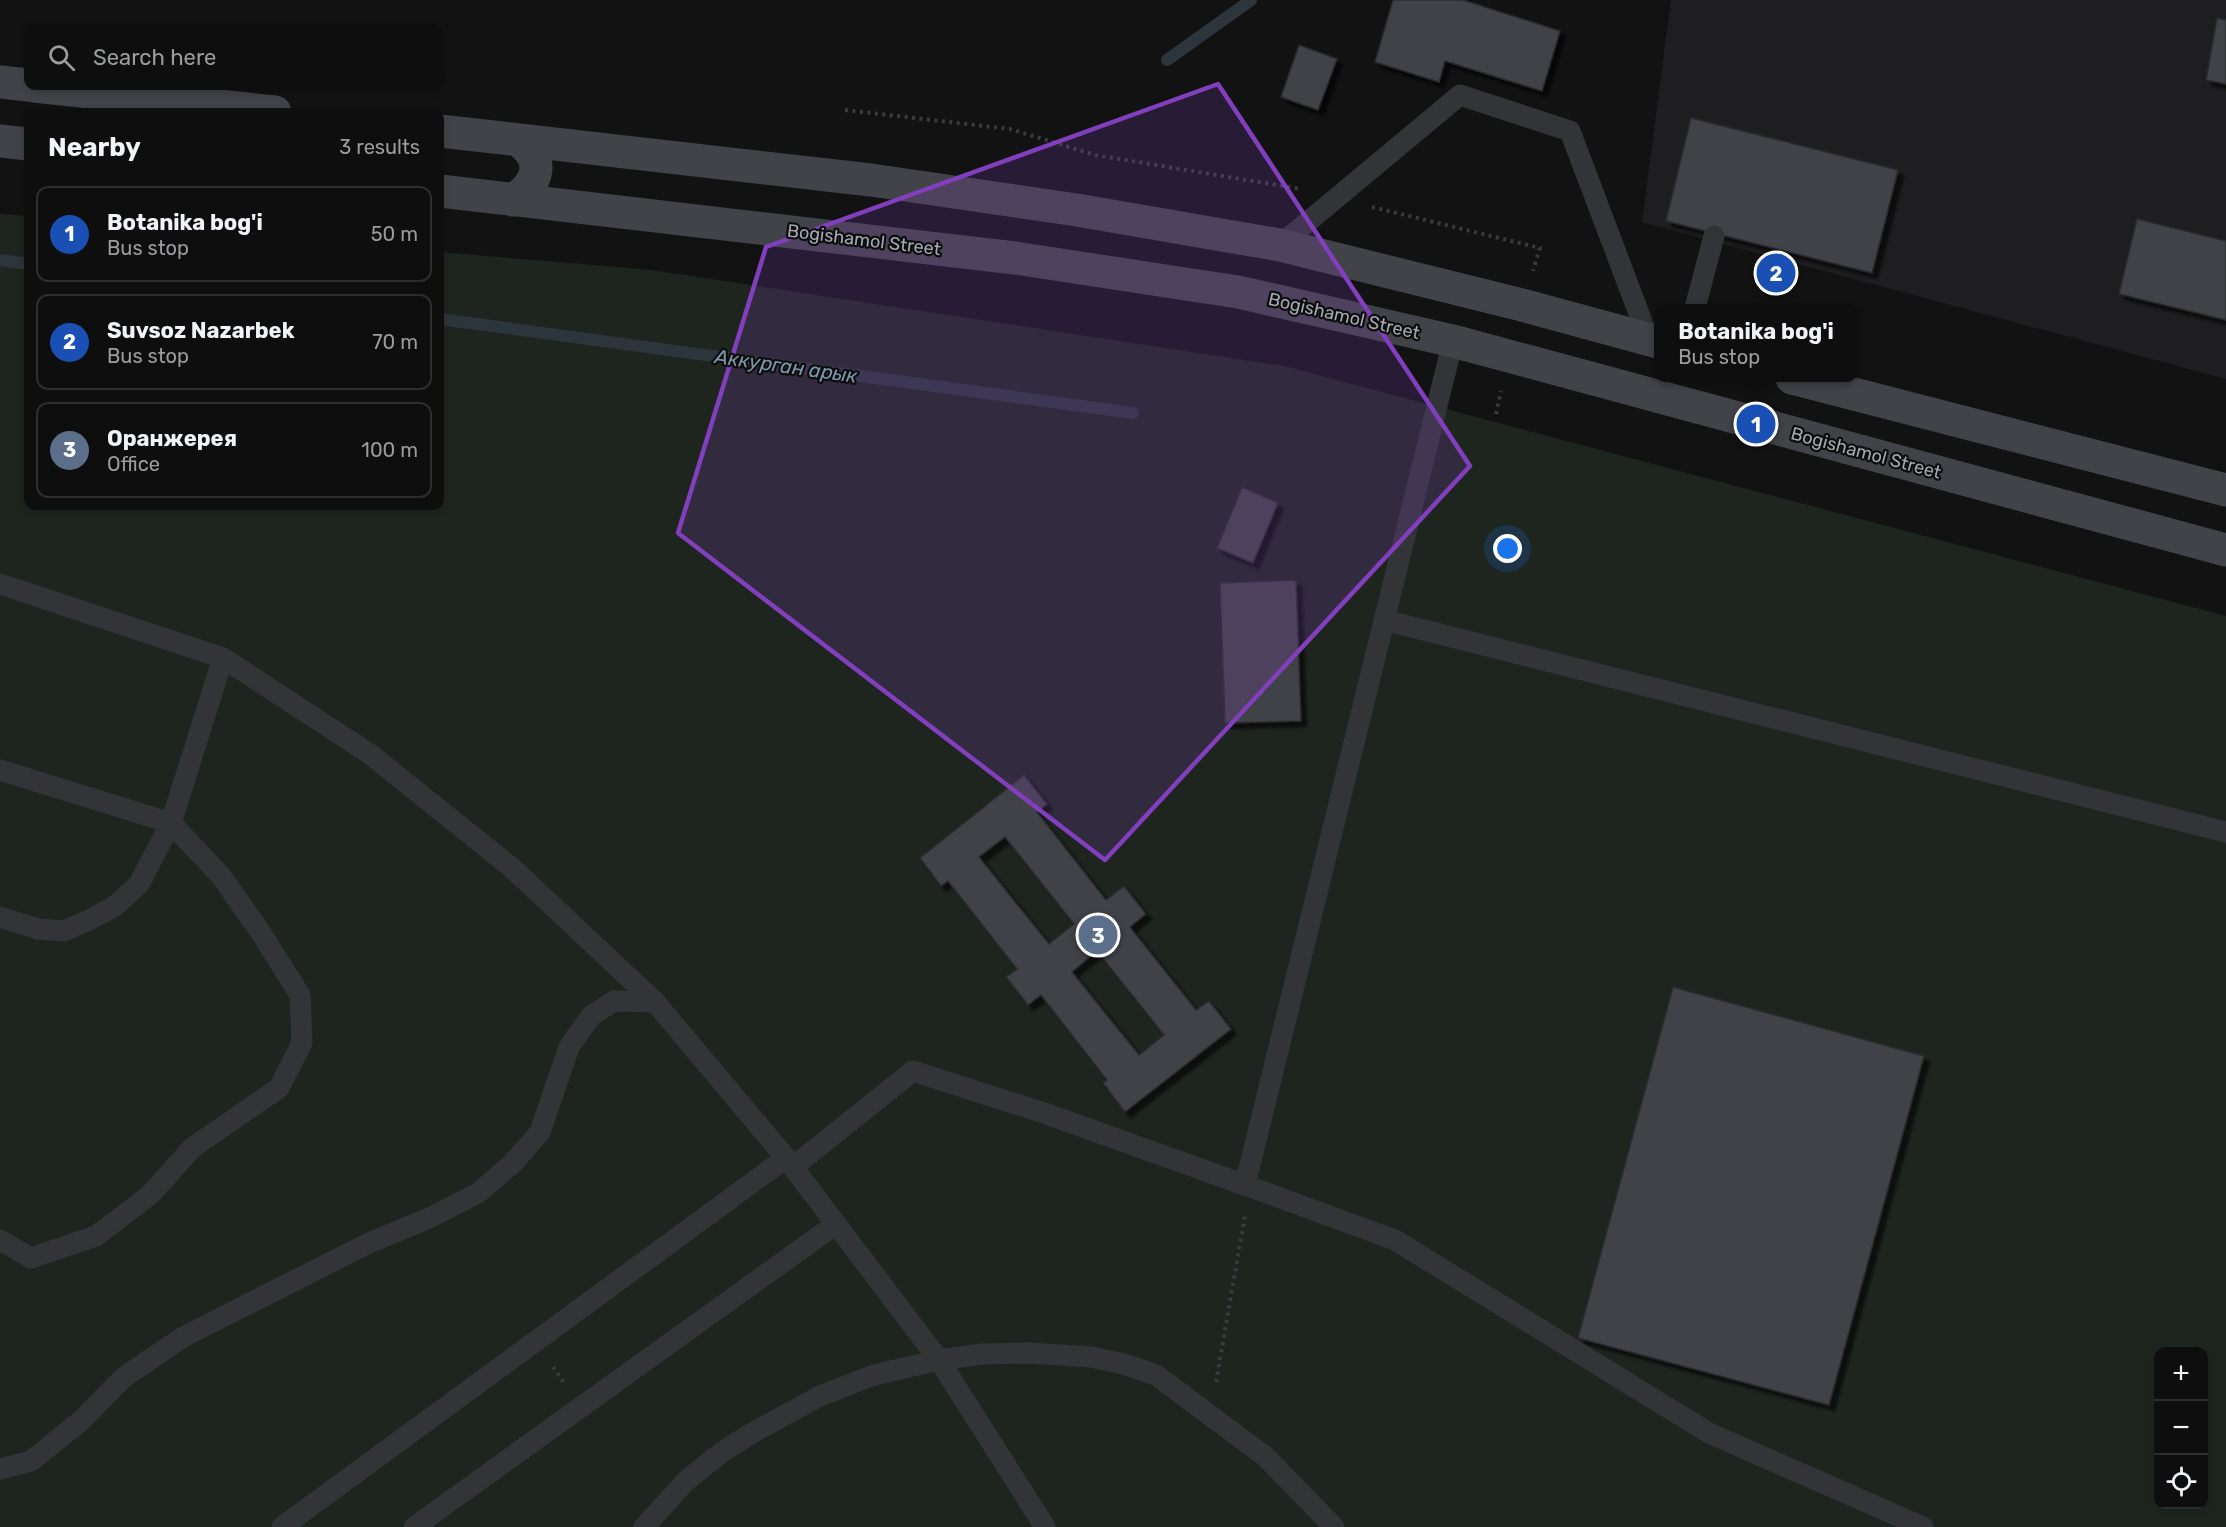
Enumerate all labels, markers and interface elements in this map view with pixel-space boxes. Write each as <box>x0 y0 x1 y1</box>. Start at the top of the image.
search box <box>24 24 444 90</box>
icon: search <box>45 41 78 74</box>
text: Search here <box>93 44 216 71</box>
text: Nearby <box>48 132 141 163</box>
text: 3 results <box>339 135 420 159</box>
text: Botanika bog'i <box>107 209 263 236</box>
street label: Bogishamol Street <box>786 220 942 260</box>
text: 1 <box>65 222 74 246</box>
text: 50 m <box>371 222 418 246</box>
text: Bus stop <box>107 236 189 260</box>
pin: 2 <box>1756 250 1796 296</box>
street label: Bogishamol Street <box>1266 288 1422 344</box>
popup <box>1654 304 1858 382</box>
text: Suvsoz Nazarbek <box>107 317 295 344</box>
text: Botanika bog'i <box>1678 318 1834 345</box>
text: 2 <box>63 330 76 354</box>
text: 70 m <box>372 330 418 354</box>
text: Bus stop <box>107 344 189 368</box>
water label: Аккурган арык <box>712 344 859 388</box>
text: Bus stop <box>1678 345 1760 369</box>
pin: 1 <box>1736 402 1776 446</box>
street label: Bogishamol Street <box>1788 422 1944 484</box>
text: Оранжерея <box>107 425 237 452</box>
text: 3 <box>63 438 76 462</box>
text: 100 m <box>361 438 418 462</box>
text: Office <box>107 452 160 476</box>
your location <box>1493 534 1522 563</box>
pin: 3 <box>1078 912 1118 958</box>
map controls <box>2154 1347 2208 1509</box>
button: + <box>2154 1347 2208 1401</box>
button: − <box>2154 1401 2208 1455</box>
button: locate <box>2154 1455 2208 1509</box>

